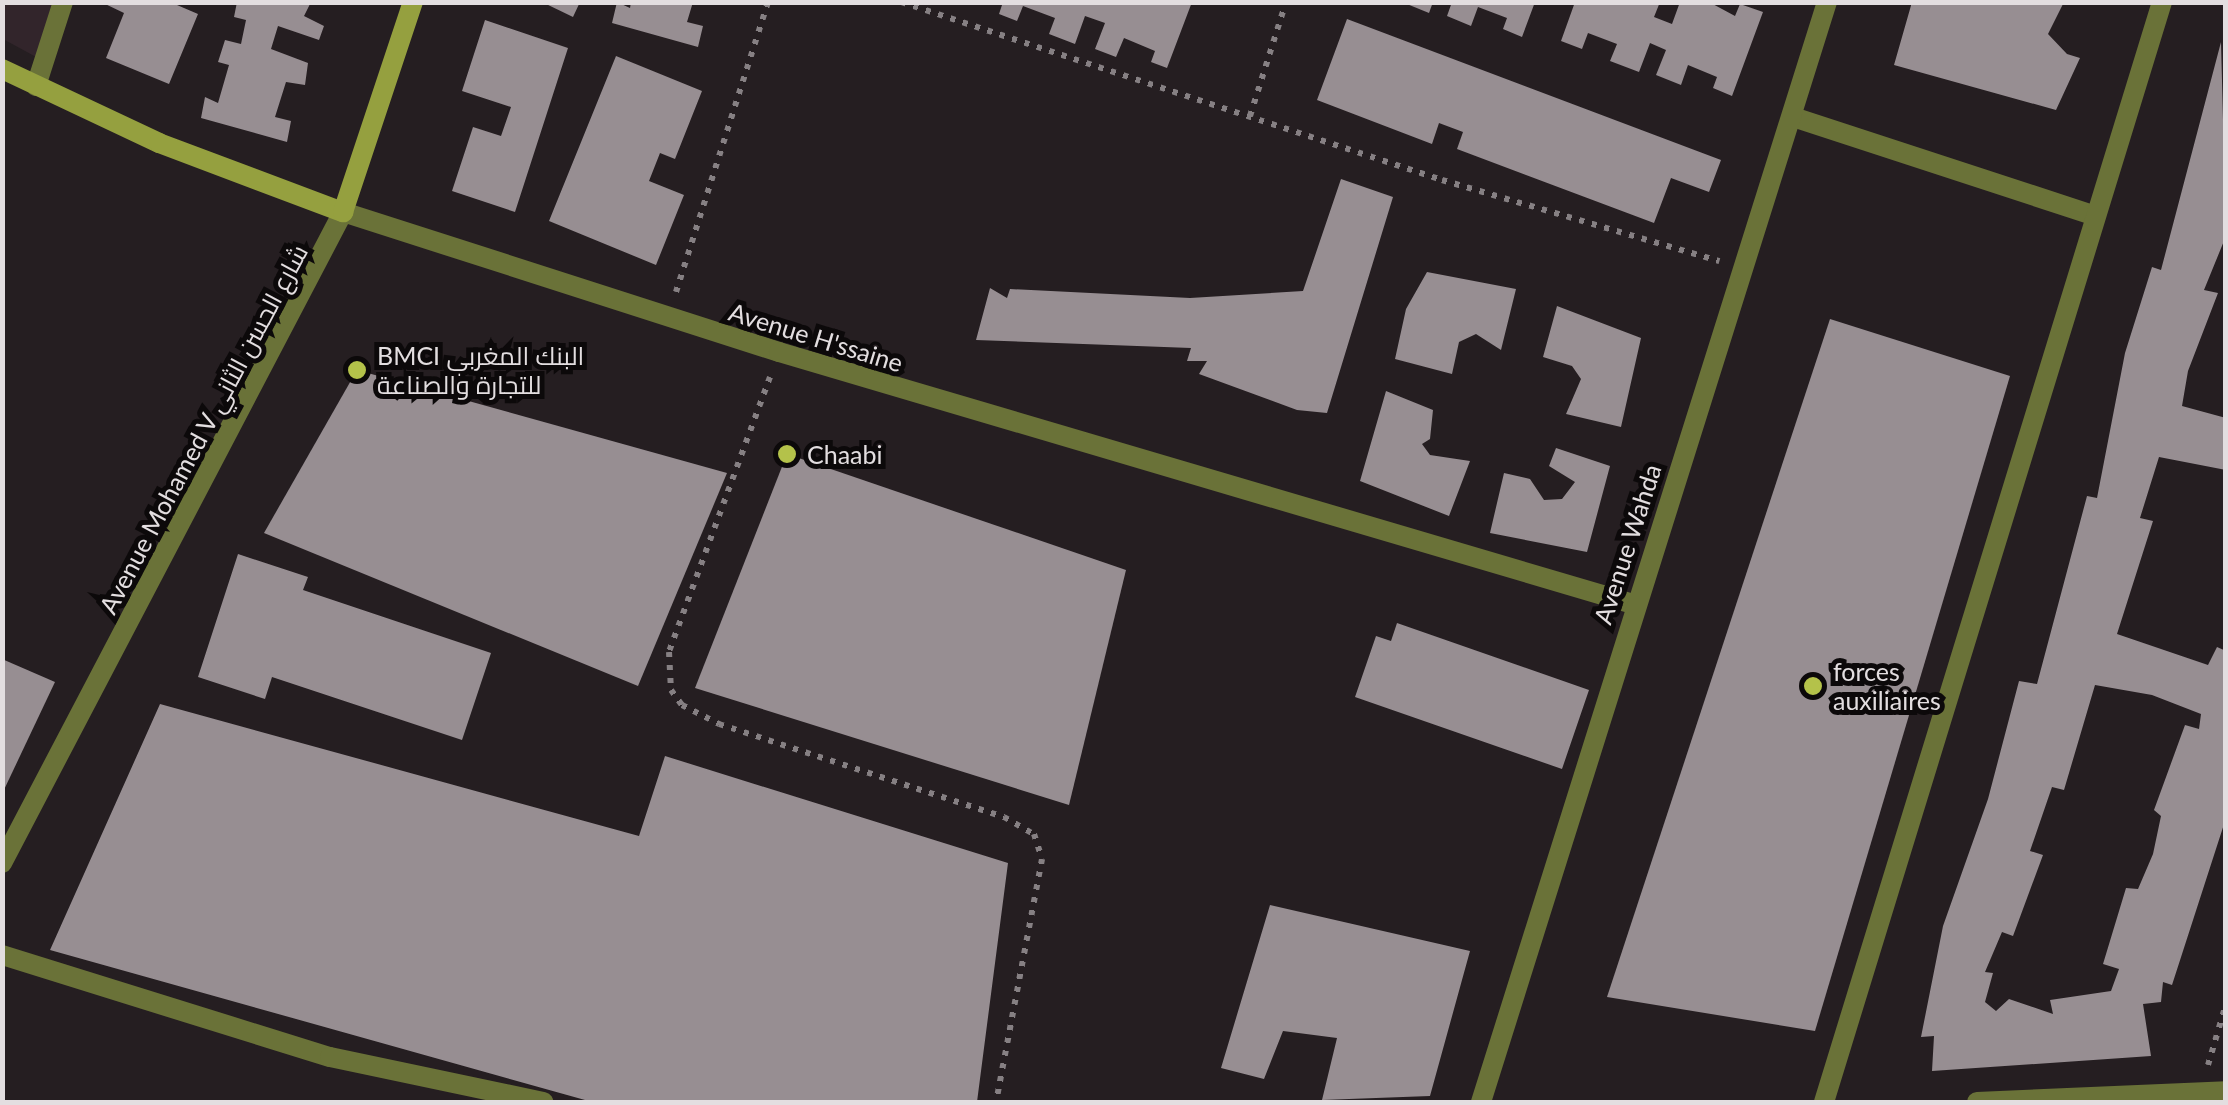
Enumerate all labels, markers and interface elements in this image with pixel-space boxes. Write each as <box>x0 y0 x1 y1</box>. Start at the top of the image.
street label: Avenue Mohamed V شارع الحسن الثاني <box>92 239 314 619</box>
street label: Avenue H'ssaine <box>725 296 907 378</box>
place label: BMCI البنك المغربي للتجارة والصناعة <box>377 341 584 400</box>
marker: BMCI البنك المغربي للتجارة والصناعة <box>346 359 368 381</box>
place label: Chaabi <box>807 439 882 469</box>
marker: Chaabi <box>776 443 798 465</box>
street label: Avenue Wahda <box>1587 460 1667 628</box>
place label: forces auxiliaires <box>1833 657 1941 716</box>
marker: forces auxiliaires <box>1802 675 1824 697</box>

